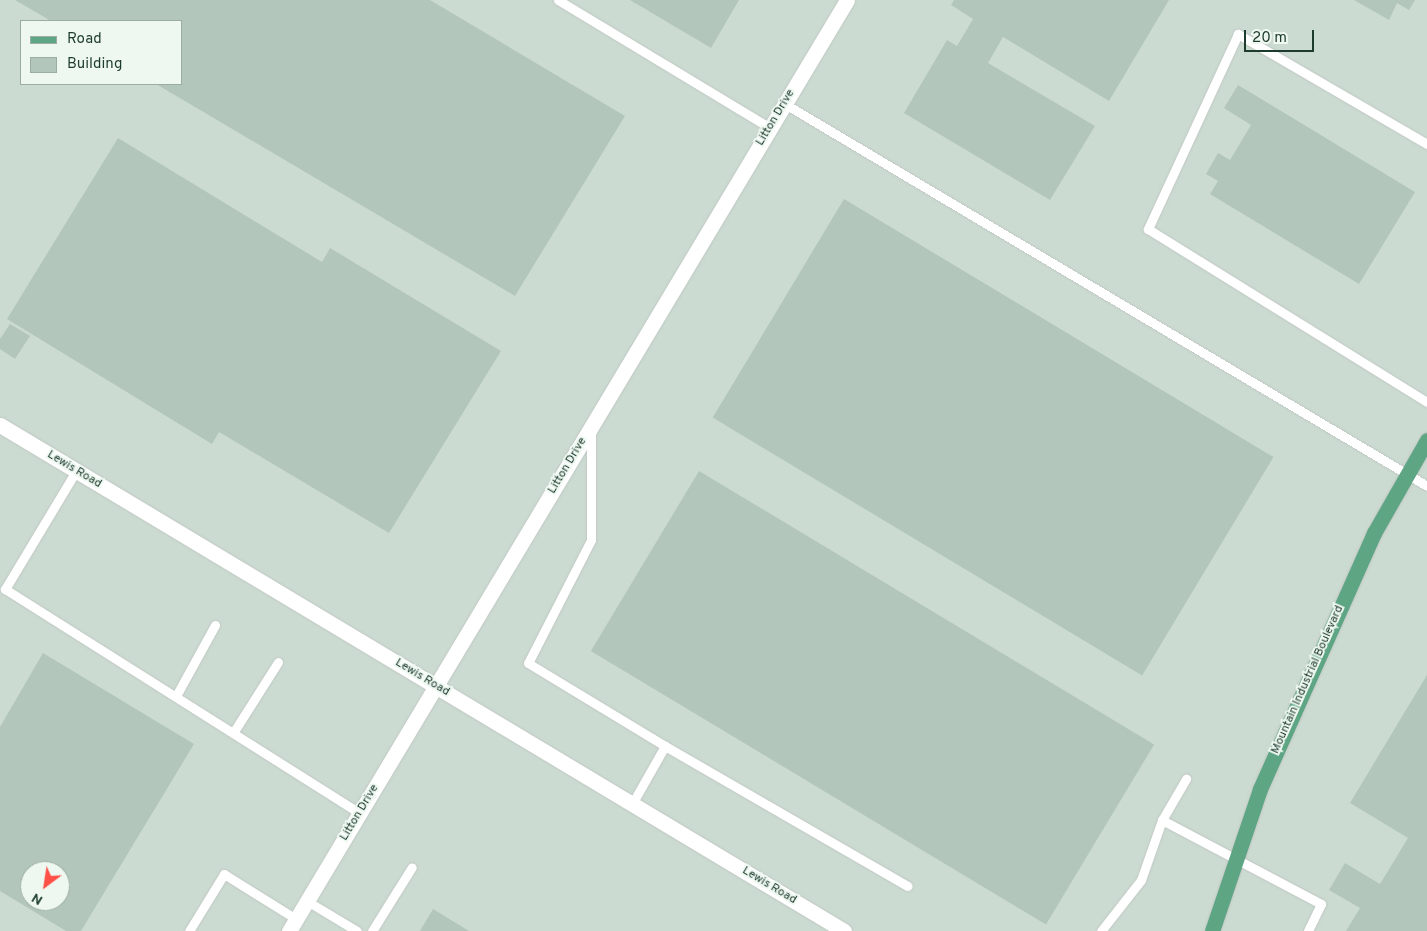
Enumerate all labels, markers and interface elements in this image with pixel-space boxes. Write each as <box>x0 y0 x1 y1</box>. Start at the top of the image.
legend <box>20 20 182 85</box>
scale bar <box>1247 20 1317 52</box>
text: 20 m <box>1252 29 1287 48</box>
text: Road <box>67 30 102 49</box>
text: Building <box>67 55 122 74</box>
street label: Litton Drive <box>754 87 798 149</box>
street label: Litton Drive <box>546 435 590 497</box>
street label: Lewis Road <box>44 448 104 492</box>
street label: Mountain Industrial Boulevard <box>1269 604 1347 756</box>
street label: Lewis Road <box>392 656 452 700</box>
street label: Litton Drive <box>338 782 382 844</box>
north arrow <box>20 861 70 911</box>
street label: Lewis Road <box>739 864 799 908</box>
text: N <box>29 889 46 908</box>

